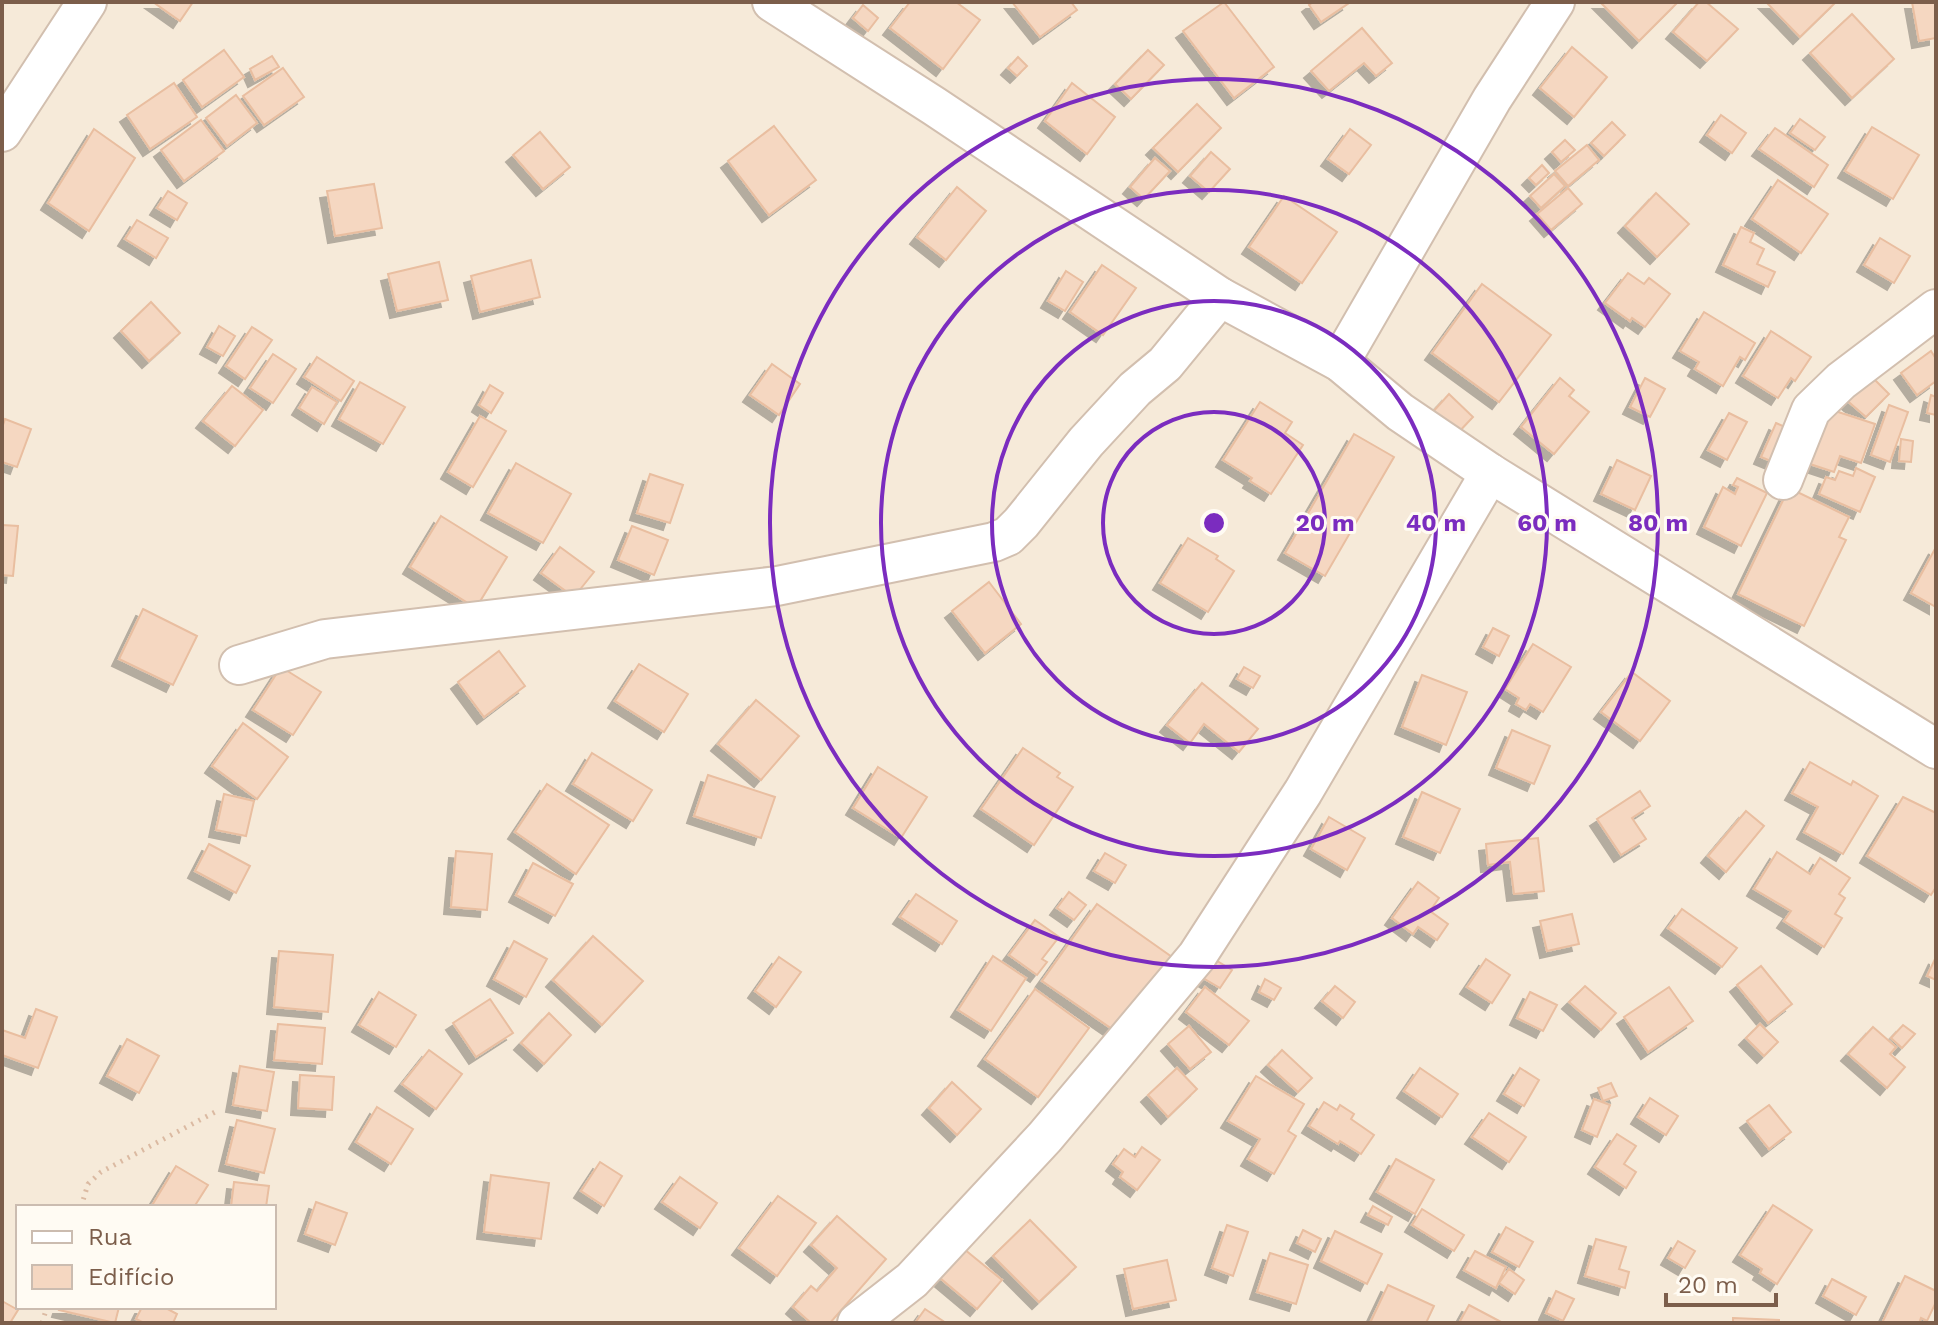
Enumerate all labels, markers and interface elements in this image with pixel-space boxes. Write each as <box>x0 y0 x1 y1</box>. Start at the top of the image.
centre of rings <box>1200 509 1228 537</box>
text: 20 m <box>1295 509 1355 537</box>
text: 40 m <box>1406 509 1466 537</box>
text: 60 m <box>1517 509 1577 537</box>
text: 80 m <box>1628 509 1688 537</box>
legend <box>16 1205 276 1309</box>
text: Rua <box>88 1223 132 1251</box>
scale bar <box>1666 1257 1776 1307</box>
text: Edifício <box>88 1263 174 1291</box>
text: 20 m <box>1678 1271 1738 1299</box>

